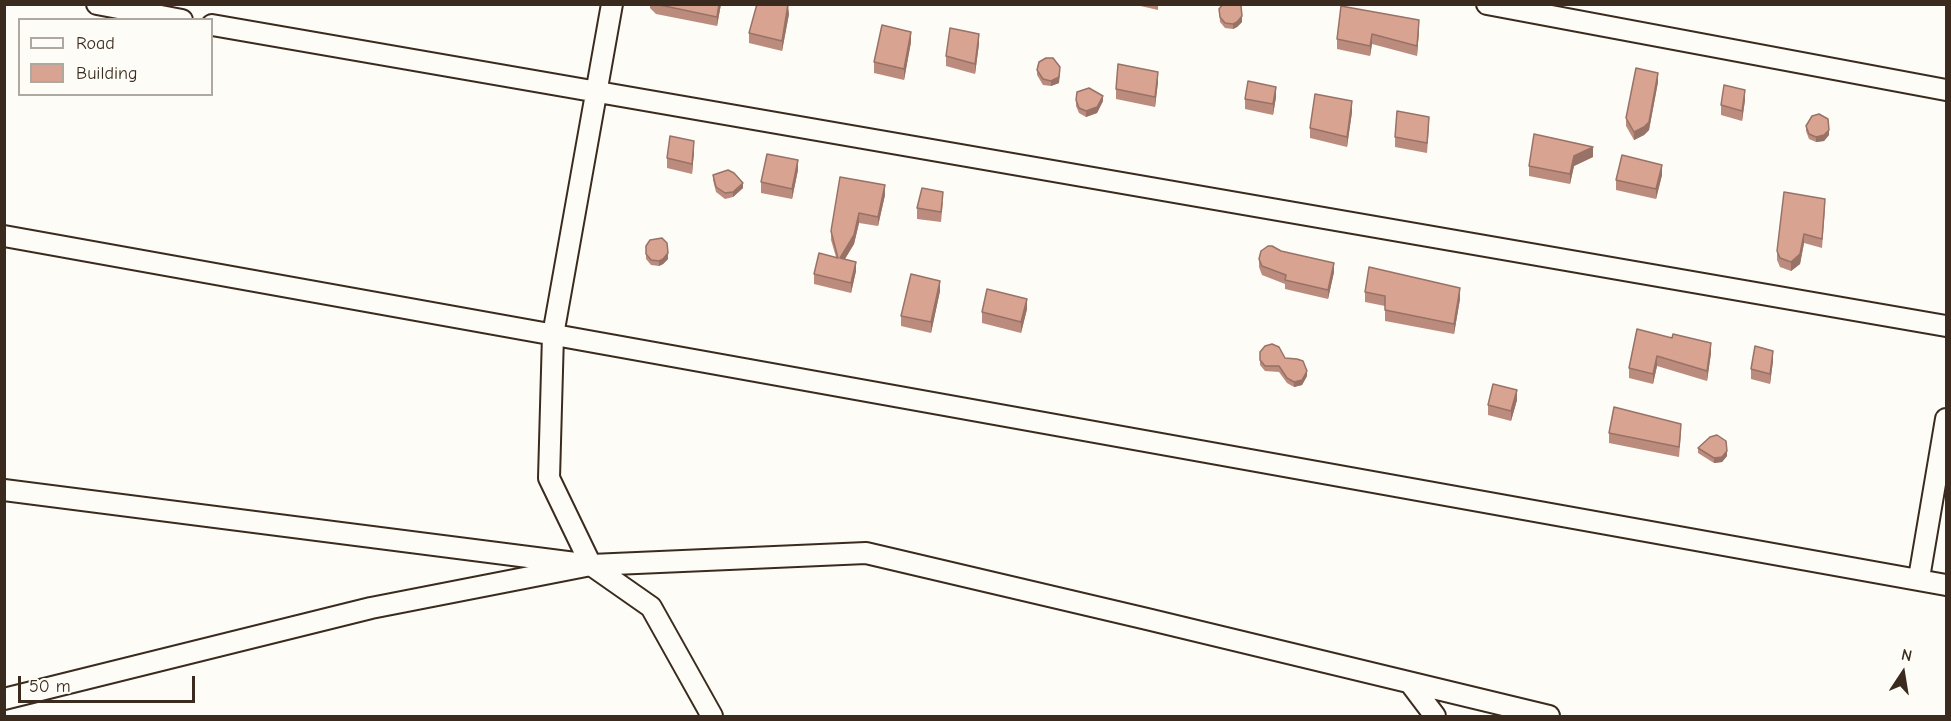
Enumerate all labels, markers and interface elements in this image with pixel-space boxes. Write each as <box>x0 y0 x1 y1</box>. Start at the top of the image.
legend <box>18 18 213 96</box>
text: Road <box>76 33 115 54</box>
text: Building <box>76 63 138 84</box>
north arrow <box>1873 643 1933 703</box>
text: N <box>1900 646 1914 665</box>
scale bar <box>21 664 198 702</box>
text: 50 m <box>29 676 71 697</box>

